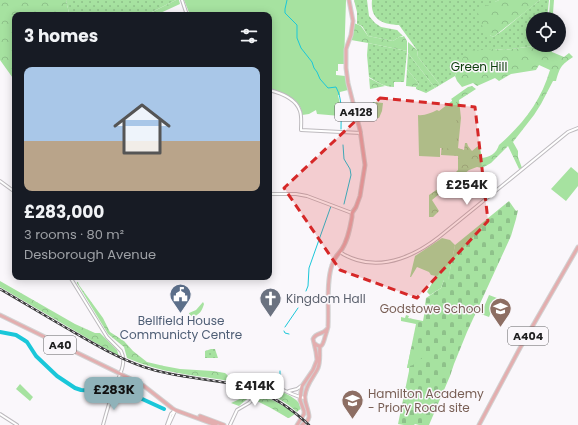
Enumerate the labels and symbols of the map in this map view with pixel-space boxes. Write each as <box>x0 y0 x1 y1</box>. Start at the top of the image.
park label: Green Hill <box>451 58 507 75</box>
road number: A4128 <box>335 103 377 121</box>
pin: £254K <box>439 172 495 206</box>
public building icon: Bellfield House Communicty Centre <box>168 281 194 314</box>
church icon: Kingdom Hall <box>257 286 283 319</box>
place label: Kingdom Hall <box>286 290 366 307</box>
school or university icon: Godstowe School <box>487 296 513 329</box>
place label: Godstowe School <box>380 300 484 317</box>
place label: Bellfield House Communicty Centre <box>120 312 242 343</box>
road number: A404 <box>508 327 548 345</box>
road number: A40 <box>44 336 76 354</box>
pin: £414K <box>227 373 283 407</box>
pin: £283K <box>86 377 142 411</box>
place label: Hamilton Academy - Priory Road site <box>368 385 484 416</box>
school or university icon: Hamilton Academy - Priory Road site <box>340 388 366 421</box>

